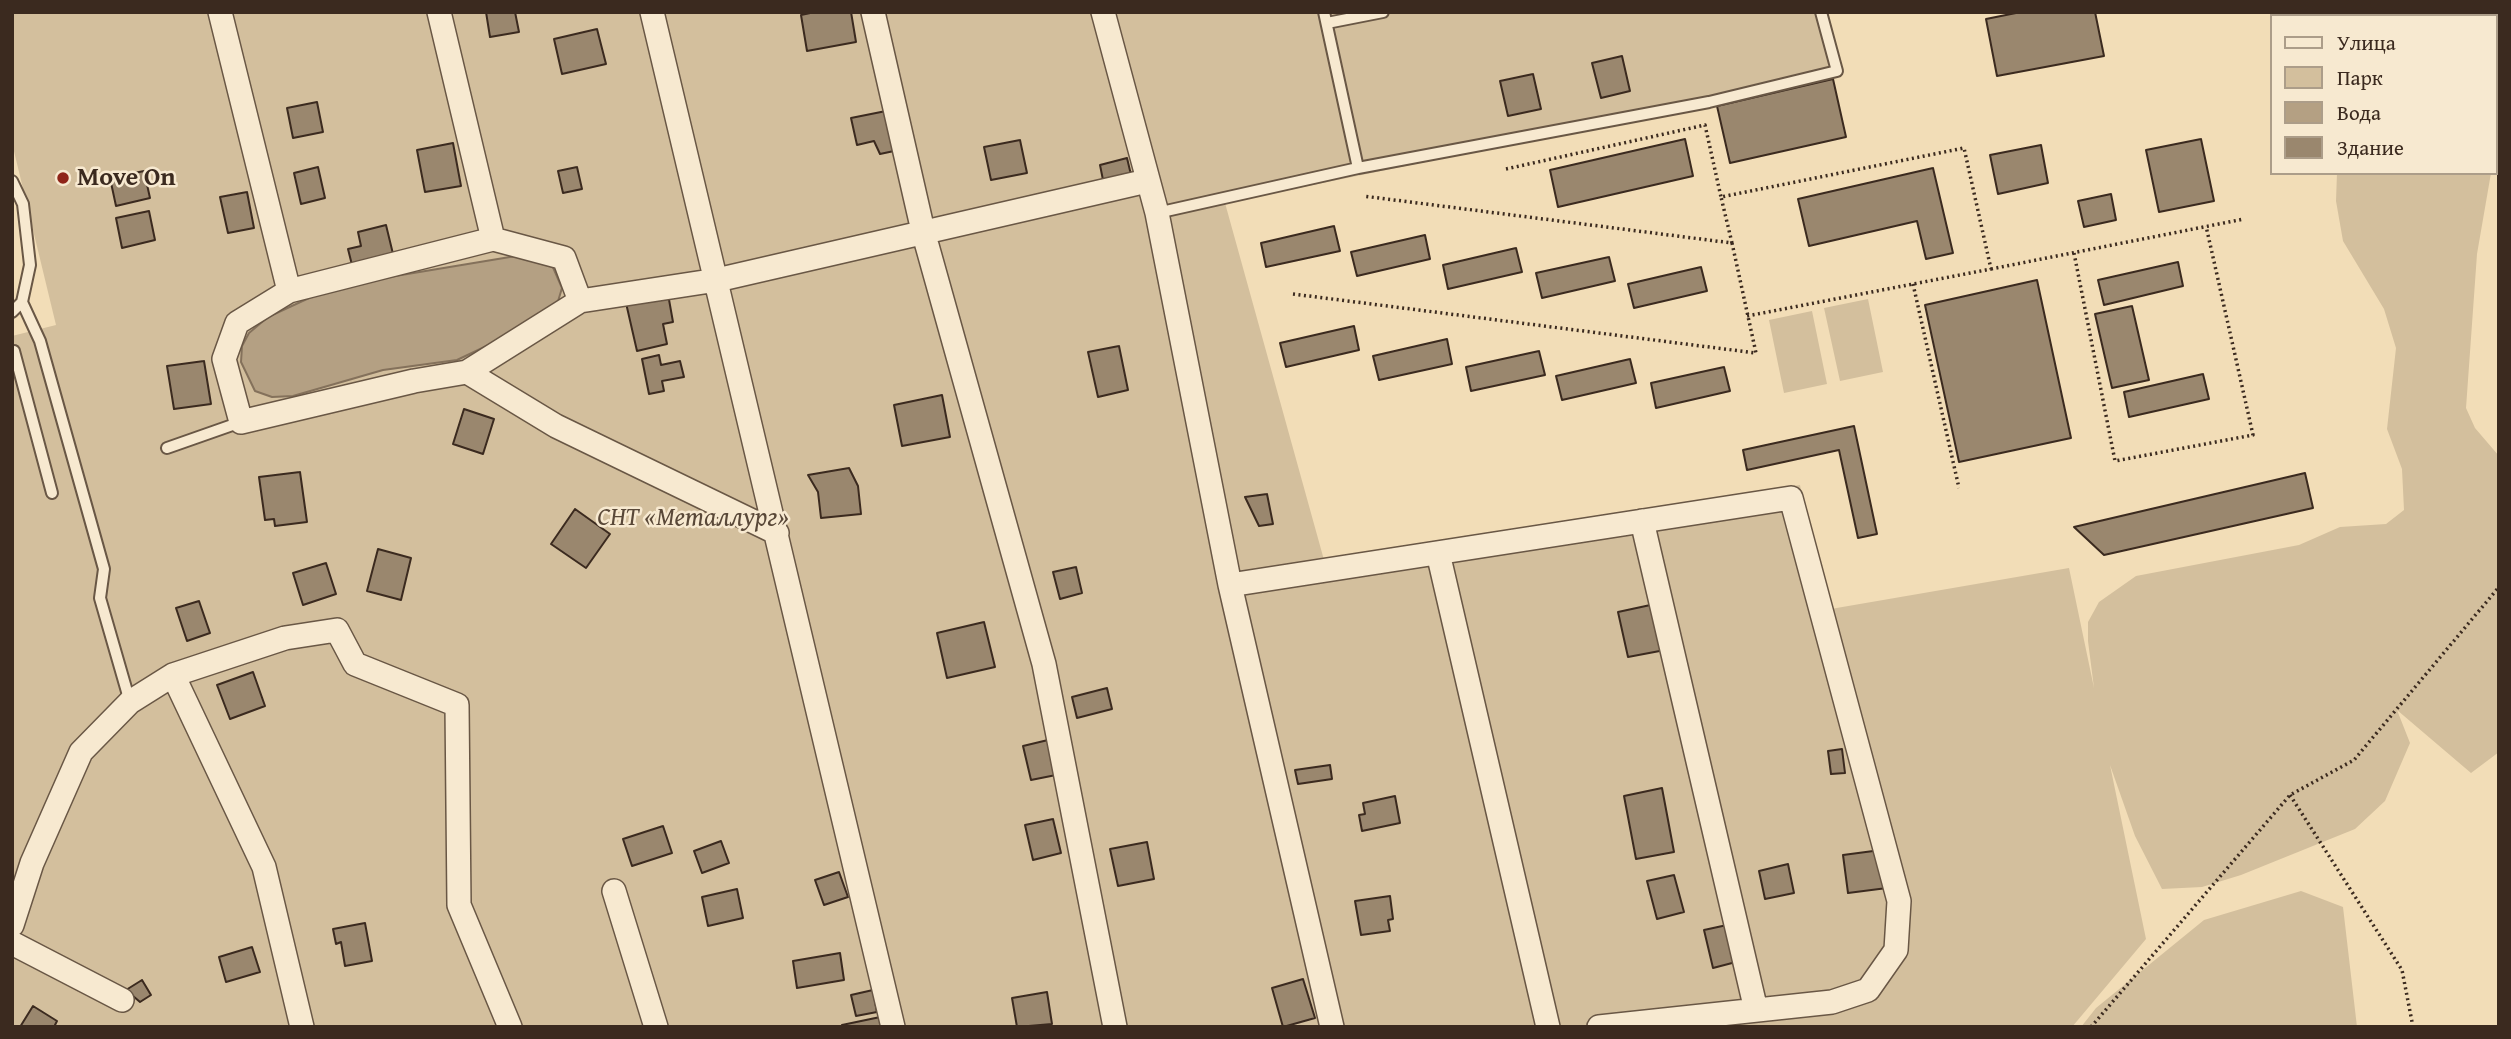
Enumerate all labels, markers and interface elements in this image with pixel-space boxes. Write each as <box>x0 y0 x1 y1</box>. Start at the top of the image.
legend <box>2270 14 2497 175</box>
text: Улица <box>2337 27 2396 58</box>
text: Парк <box>2337 62 2383 93</box>
text: Вода <box>2337 97 2381 128</box>
text: Здание <box>2337 132 2404 163</box>
place label: Move On <box>77 162 176 194</box>
marker: Move On <box>55 170 71 186</box>
park label: СНТ «Металлург» <box>597 502 789 534</box>

